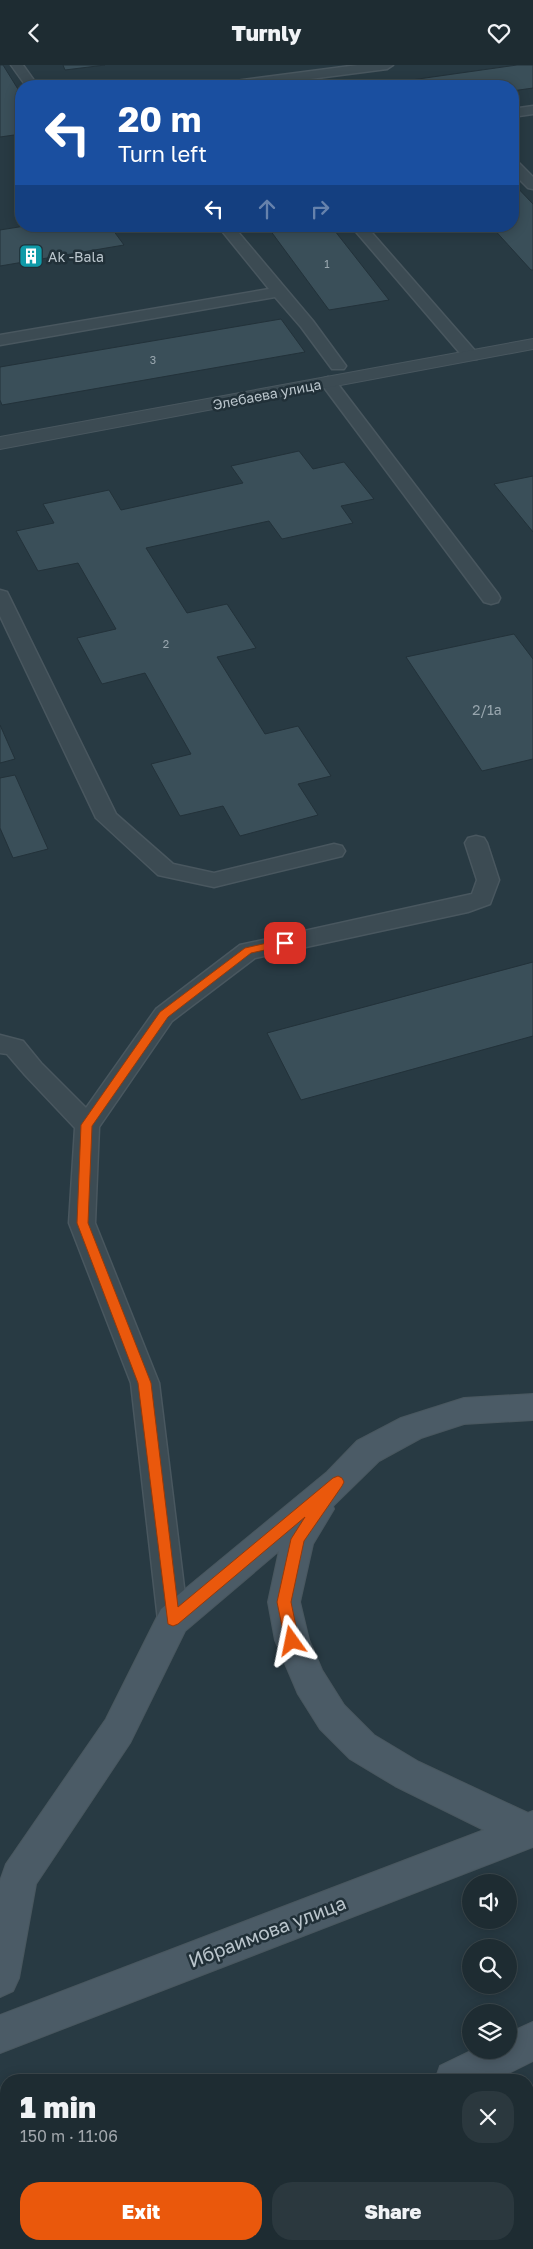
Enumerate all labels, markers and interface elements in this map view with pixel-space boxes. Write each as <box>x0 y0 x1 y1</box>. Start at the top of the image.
icon: back <box>20 19 48 47</box>
text: Turnly <box>232 19 301 46</box>
icon: heart <box>485 19 513 47</box>
text: 20 m <box>118 98 201 140</box>
icon: left <box>35 100 100 165</box>
text: Turn left <box>118 140 207 167</box>
icon: left <box>200 195 228 223</box>
icon: ahead <box>253 195 281 223</box>
icon: right <box>306 195 334 223</box>
building icon: Ak -Bala <box>18 243 44 269</box>
place label: Ak -Bala <box>48 248 104 265</box>
house number: 1 <box>324 257 330 270</box>
house number: 3 <box>150 353 156 366</box>
street label: Элебаева улица <box>211 375 323 413</box>
house number: 2 <box>163 637 169 650</box>
house number: 2/1а <box>472 701 502 718</box>
pin <box>264 922 306 964</box>
icon: arrive <box>271 929 299 957</box>
position arrow <box>265 1614 317 1666</box>
map controls <box>462 1874 517 2059</box>
button: sound <box>462 1874 517 1929</box>
street label: Ибраимова улица <box>185 1890 349 1972</box>
button: search <box>462 1939 517 1994</box>
button: layers <box>462 2004 517 2059</box>
text: 1 min <box>20 2089 96 2125</box>
button: close <box>462 2091 514 2143</box>
text: 150 m · 11:06 <box>20 2126 118 2146</box>
button: Exit <box>20 2182 262 2240</box>
button: Share <box>272 2182 514 2240</box>

